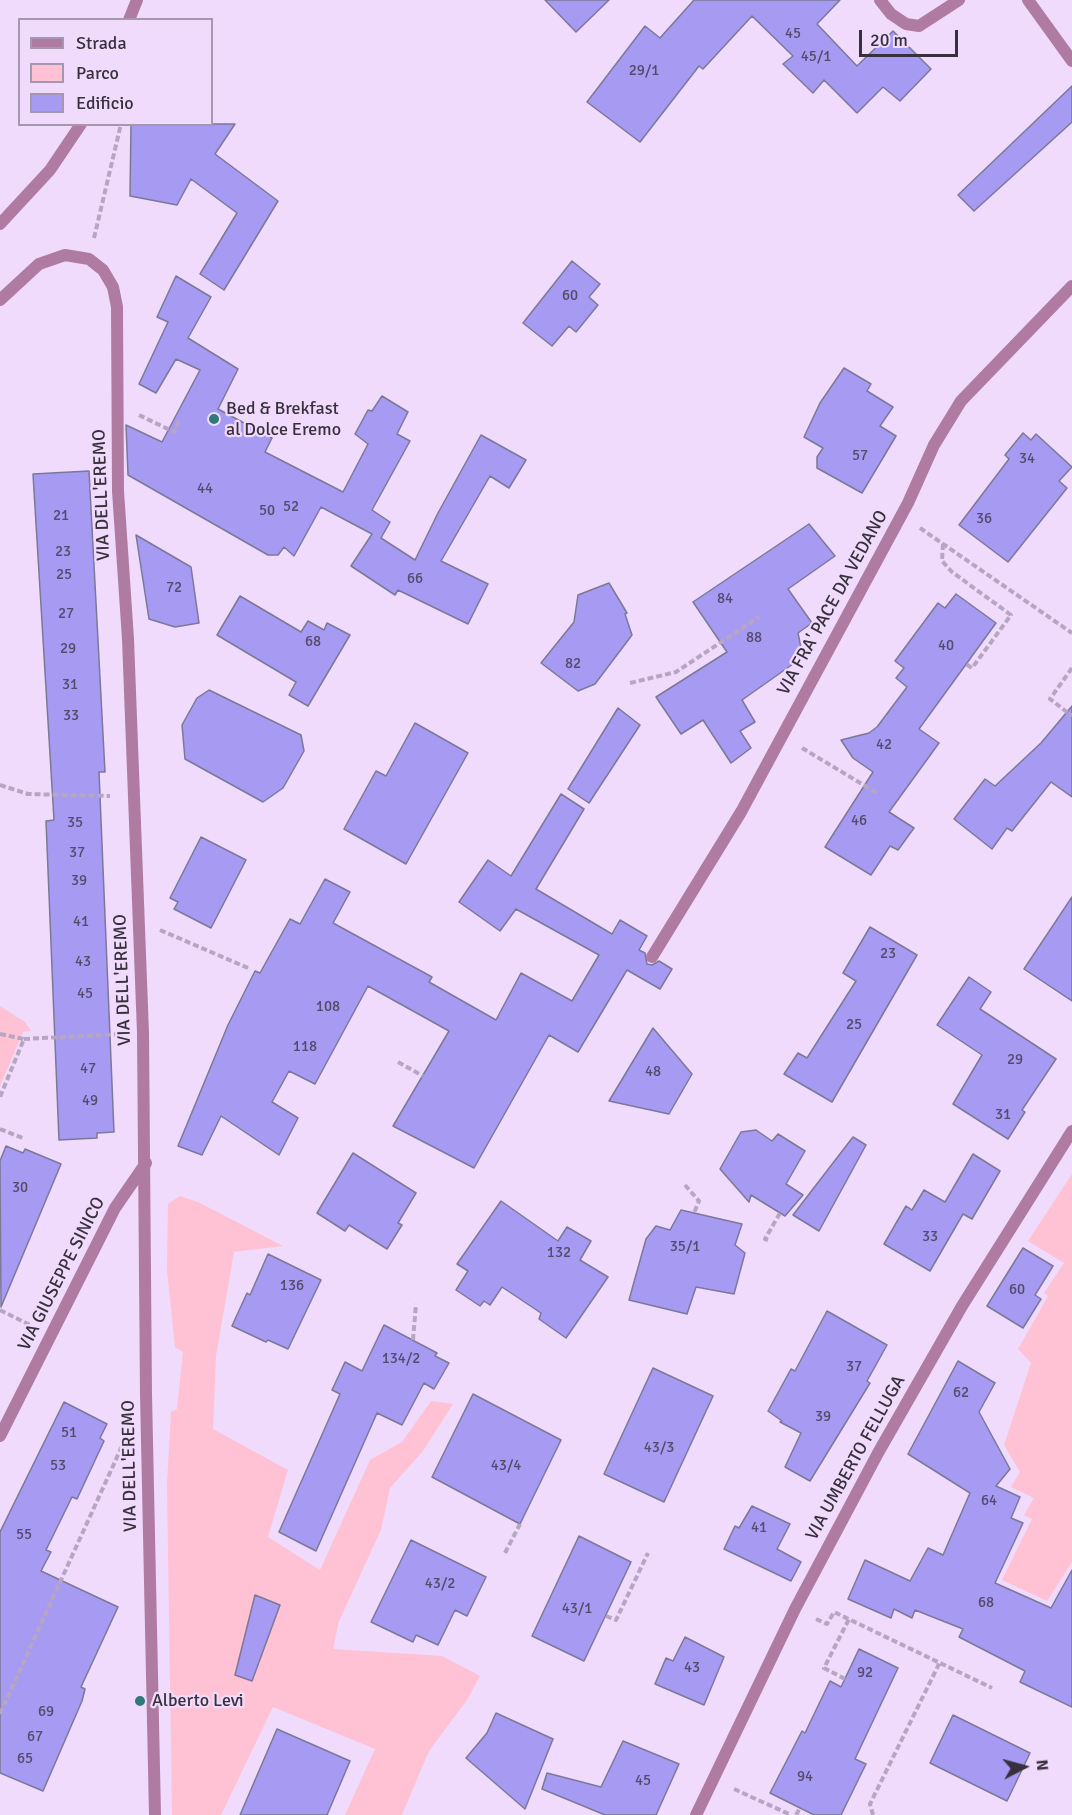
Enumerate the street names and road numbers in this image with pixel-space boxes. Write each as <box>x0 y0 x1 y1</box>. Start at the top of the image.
street label: VIA DELL'EREMO <box>89 429 115 561</box>
street label: VIA FRA' PACE DA VEDANO <box>773 507 893 699</box>
street label: VIA DELL'EREMO <box>110 914 136 1046</box>
street label: VIA GIUSEPPE SINICO <box>14 1194 110 1354</box>
street label: VIA UMBERTO FELLUGA <box>802 1372 910 1544</box>
street label: VIA DELL'EREMO <box>118 1400 142 1532</box>

